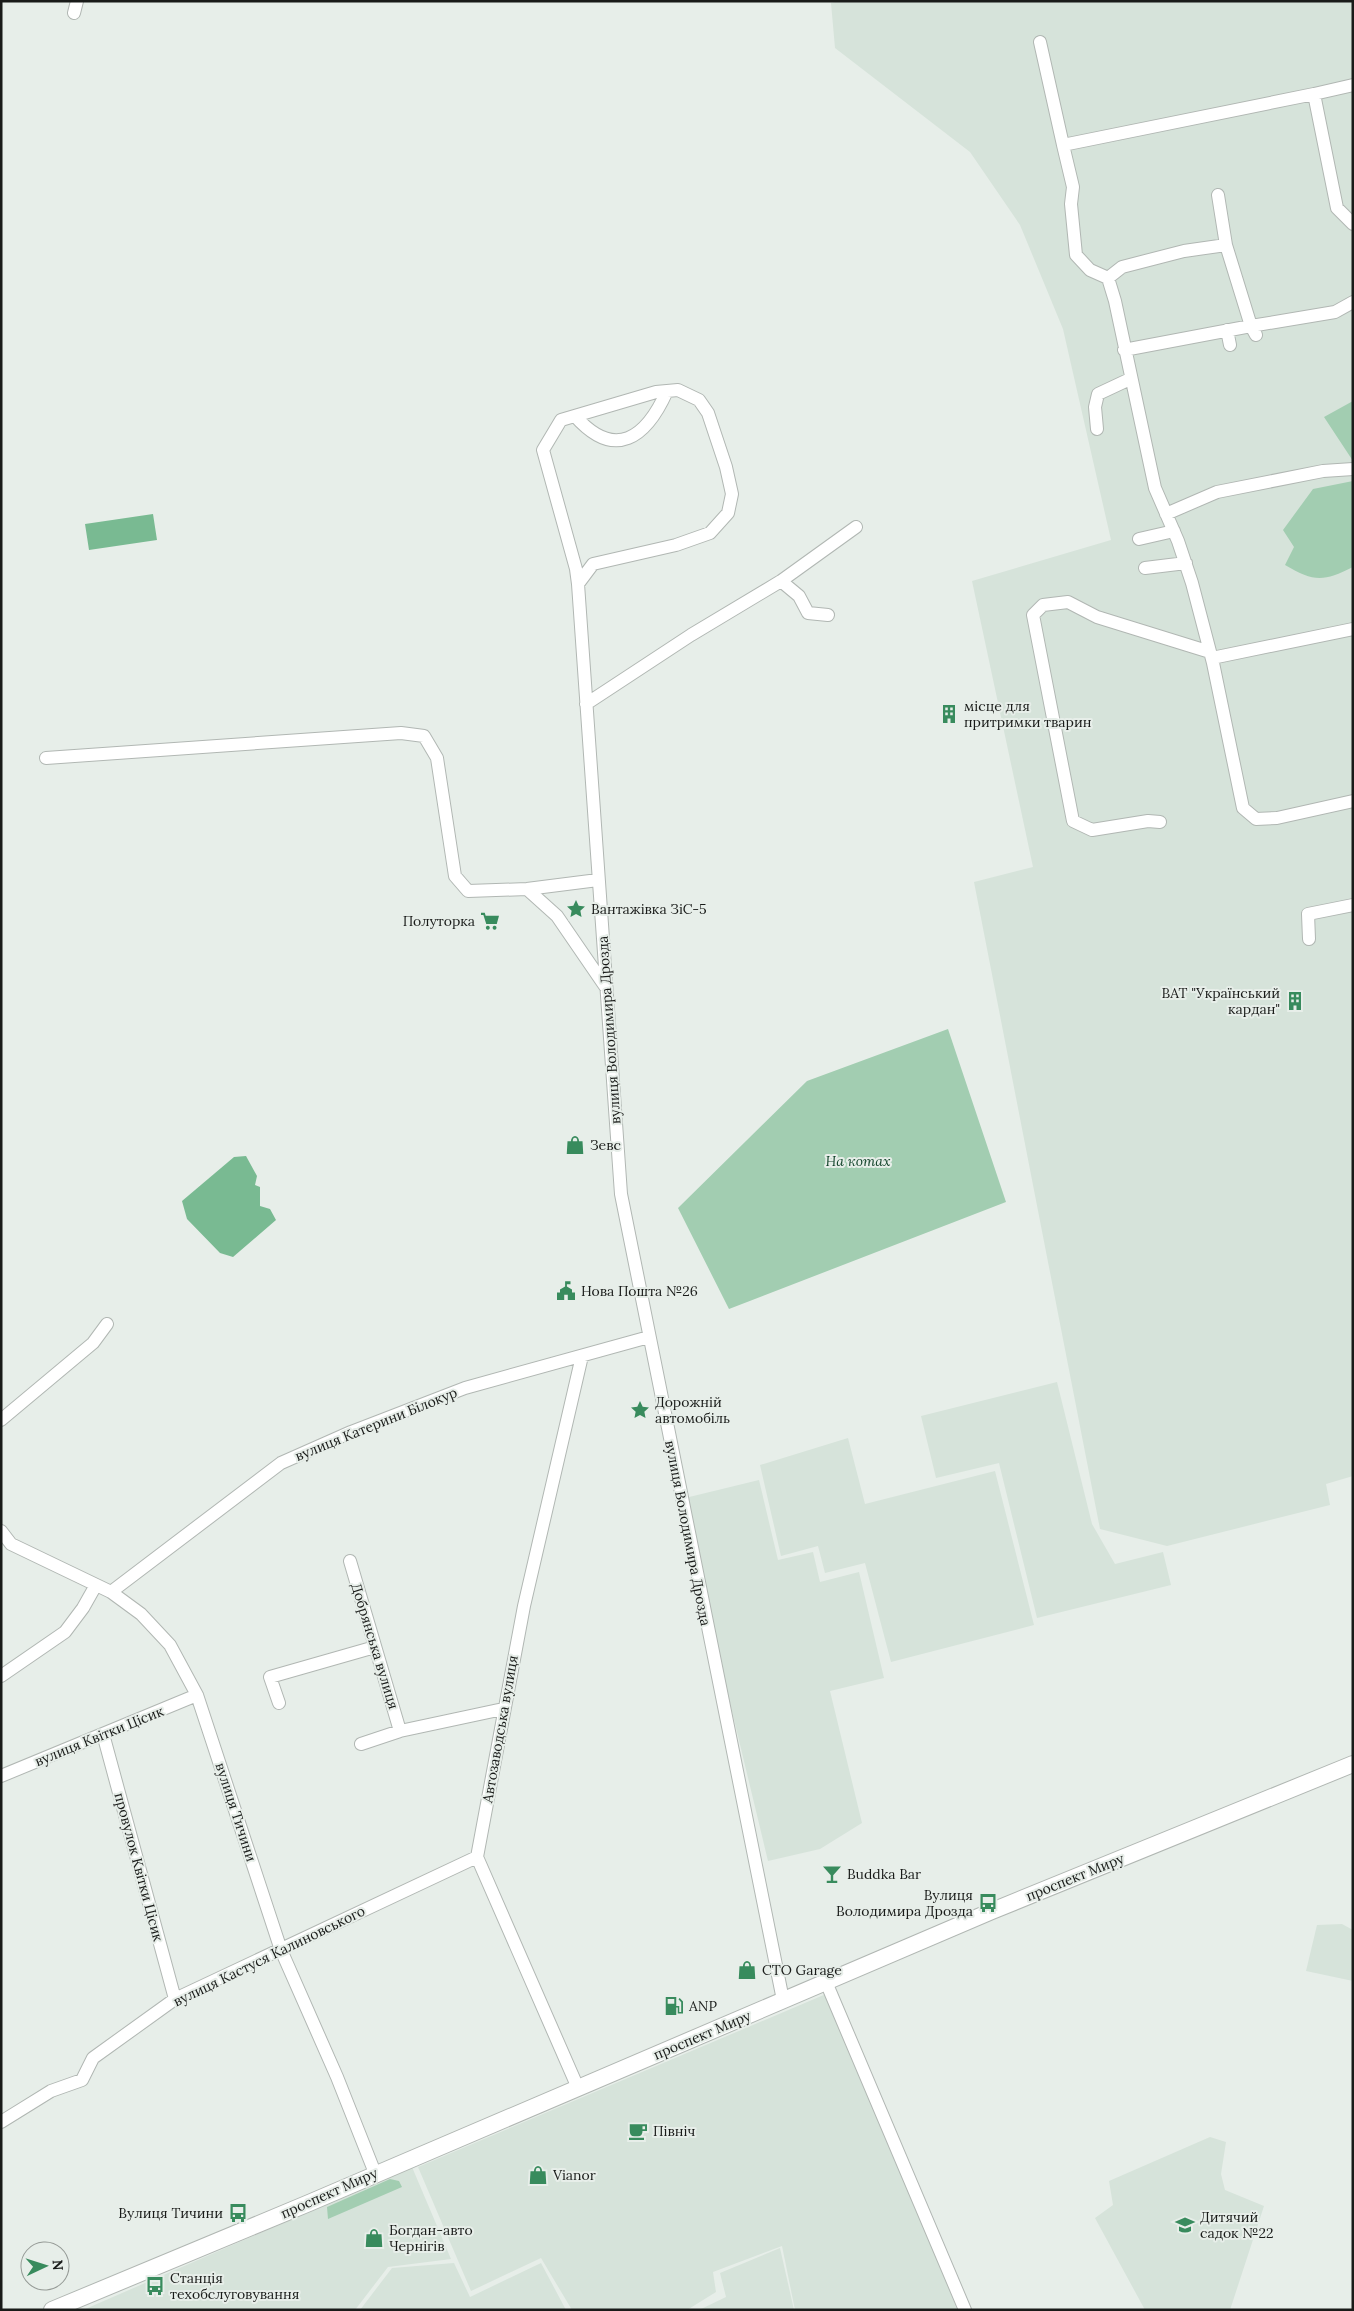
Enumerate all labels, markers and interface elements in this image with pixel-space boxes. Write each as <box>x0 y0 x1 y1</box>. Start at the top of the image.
place label: місце для притримки тварин <box>964 697 1092 731</box>
building icon: місце для притримки тварин <box>938 703 960 725</box>
place icon: Вантажівка ЗіС-5 <box>565 898 587 920</box>
place label: Вантажівка ЗіС-5 <box>591 900 707 918</box>
supermarket icon: Полуторка <box>479 910 501 932</box>
place label: Полуторка <box>403 912 475 930</box>
street label: вулиця Володимира Дрозда <box>593 935 625 1125</box>
place label: ВАТ "Український кардан" <box>1161 984 1280 1018</box>
building icon: ВАТ "Український кардан" <box>1284 990 1306 1012</box>
shop icon: Зевс <box>564 1134 586 1156</box>
place label: Зевс <box>590 1136 621 1154</box>
park label: На котах <box>825 1152 891 1170</box>
public building icon: Нова Пошта №26 <box>555 1280 577 1302</box>
place label: Нова Пошта №26 <box>581 1282 698 1300</box>
street label: вулиця Катерини Білокур <box>292 1383 460 1465</box>
place label: Дорожній автомобіль <box>655 1393 730 1427</box>
place icon: Дорожній автомобіль <box>629 1399 651 1421</box>
street label: вулиця Володимира Дрозда <box>661 1439 715 1627</box>
street label: Добрянська вулиця <box>347 1581 403 1711</box>
street label: Автозаводська вулиця <box>478 1654 522 1805</box>
street label: вулиця Квітки Цісик <box>32 1702 167 1770</box>
street label: вулиця Тичини <box>211 1760 261 1864</box>
street label: провулок Квітки Цісик <box>110 1791 168 1944</box>
street label: проспект Миру <box>1023 1849 1127 1905</box>
bar icon: Buddka Bar <box>821 1863 843 1885</box>
place label: Buddka Bar <box>847 1865 921 1883</box>
place label: Вулиця Володимира Дрозда <box>836 1886 973 1920</box>
bus stop icon: Вулиця Володимира Дрозда <box>977 1892 999 1914</box>
street label: вулиця Кастуся Калиновського <box>170 1902 368 2010</box>
shop icon: СТО Garage <box>736 1959 758 1981</box>
place label: СТО Garage <box>762 1961 842 1979</box>
fuel station icon: ANP <box>663 1995 685 2017</box>
place label: ANP <box>688 1997 717 2015</box>
street label: проспект Миру <box>651 2006 754 2064</box>
cafe icon: Північ <box>627 2120 649 2142</box>
place label: Північ <box>653 2122 695 2140</box>
street label: проспект Миру <box>278 2163 381 2222</box>
shop icon: Vianor <box>527 2164 549 2186</box>
place label: Vianor <box>552 2166 596 2184</box>
bus stop icon: Вулиця Тичини <box>227 2202 249 2224</box>
place label: Вулиця Тичини <box>118 2204 223 2222</box>
place label: Дитячий садок №22 <box>1200 2208 1274 2242</box>
school or university icon: Дитячий садок №22 <box>1174 2214 1196 2236</box>
place label: Богдан-авто Чернігів <box>389 2221 473 2255</box>
shop icon: Богдан-авто Чернігів <box>363 2227 385 2249</box>
north arrow <box>20 2241 70 2291</box>
text: N <box>49 2259 67 2271</box>
place label: Станція техобслуговування <box>170 2269 299 2303</box>
bus stop icon: Станція техобслуговування <box>144 2275 166 2297</box>

